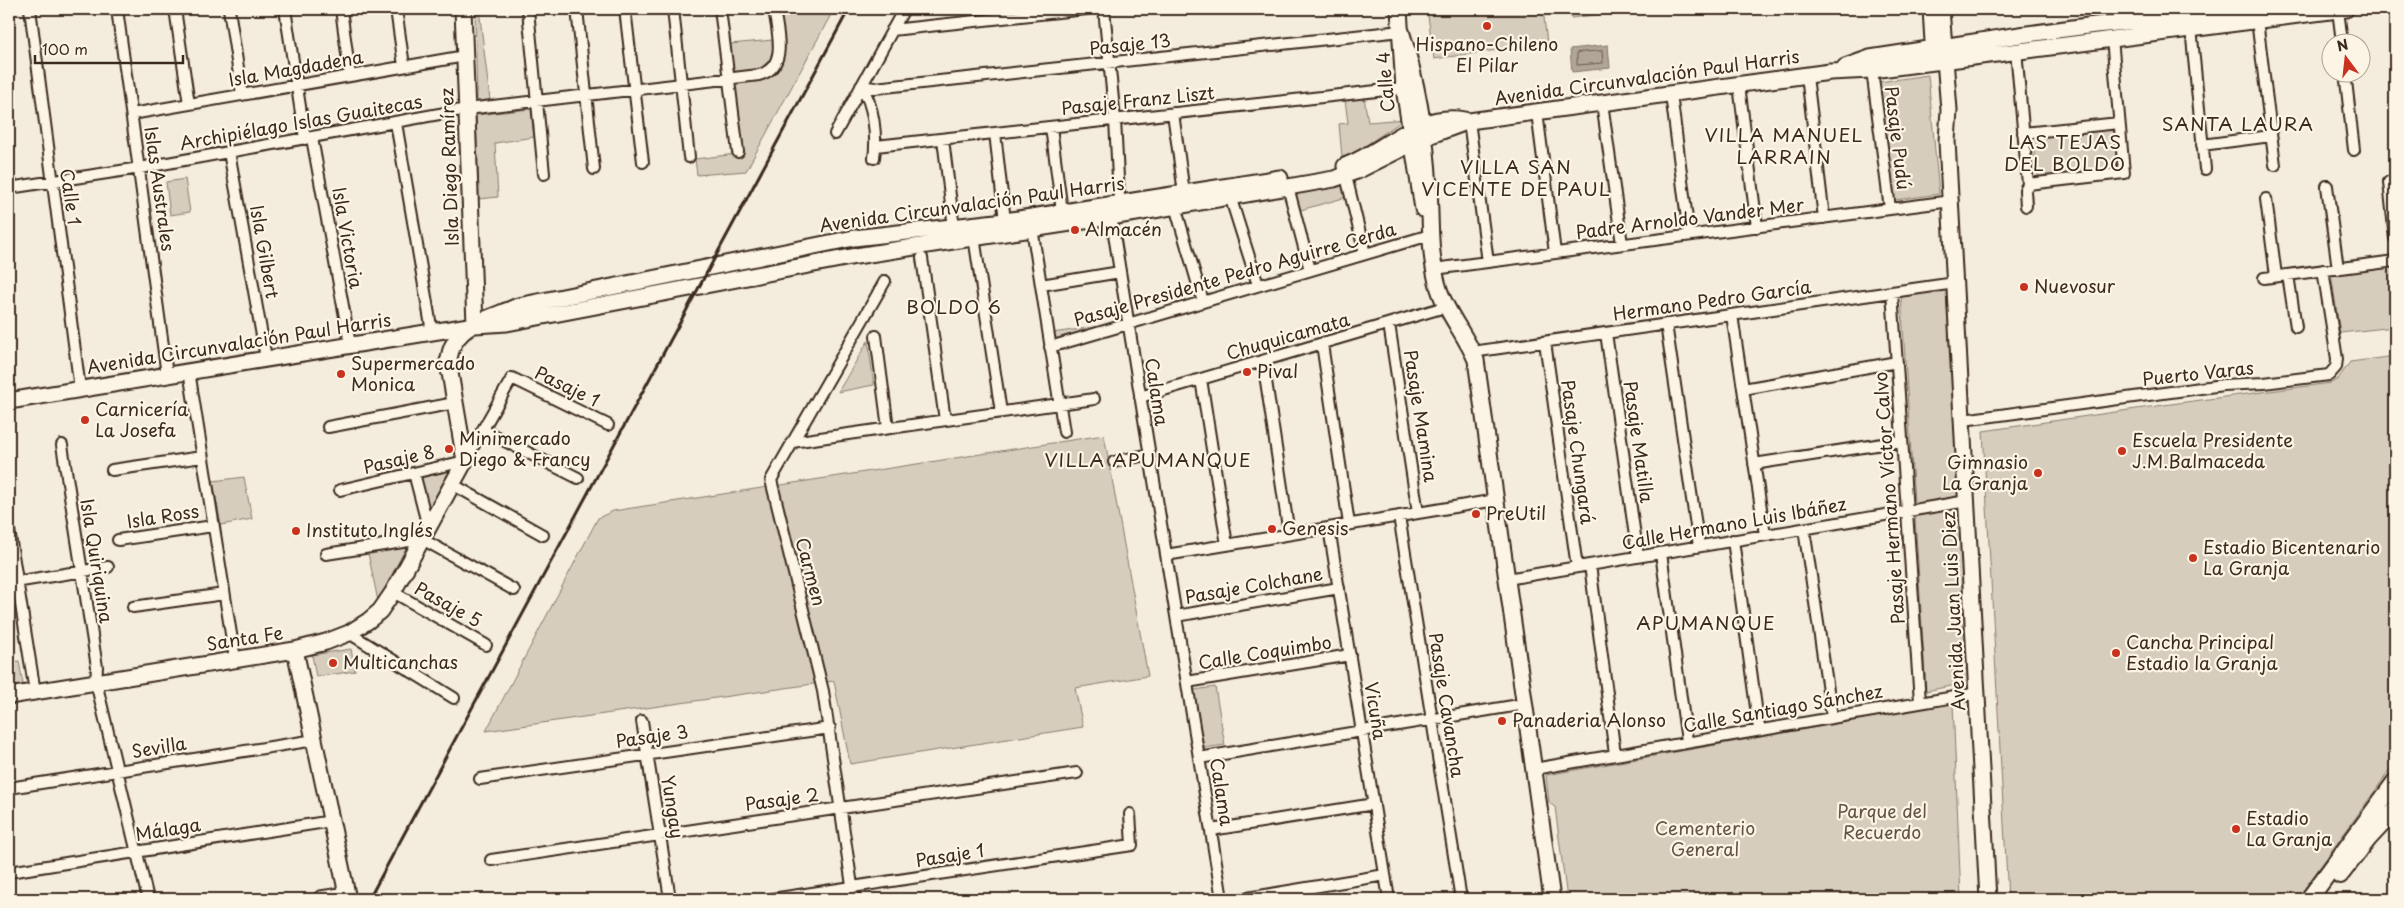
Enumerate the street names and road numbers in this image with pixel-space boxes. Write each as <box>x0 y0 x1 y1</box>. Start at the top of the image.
street label: Pasaje 13 <box>1088 26 1172 61</box>
street label: Isla Magdadena <box>226 42 366 93</box>
street label: Avenida Circunvalación Paul Harris <box>1493 42 1801 111</box>
street label: Calle 4 <box>1368 51 1401 114</box>
street label: Pasaje Franz Liszt <box>1060 78 1216 121</box>
street label: Pasaje Pudú <box>1879 85 1918 191</box>
street label: Archipiélago Islas Guaitecas <box>177 87 424 156</box>
street label: Isla Diego Ramírez <box>432 87 465 247</box>
street label: Islas Australes <box>138 125 183 253</box>
street label: Calle 1 <box>54 167 89 227</box>
street label: Avenida Circunvalación Paul Harris <box>818 169 1126 238</box>
street label: Isla Victoria <box>326 185 371 291</box>
street label: Padre Arnoldo Vander Mer <box>1574 190 1806 245</box>
street label: Isla Gilbert <box>244 203 287 301</box>
street label: Pasaje Presidente Pedro Aguirre Cerda <box>1070 214 1400 333</box>
street label: Hermano Pedro García <box>1611 272 1813 327</box>
street label: Avenida Circunvalación Paul Harris <box>85 305 393 380</box>
street label: Chuquicamata <box>1223 305 1353 366</box>
street label: Pasaje Mamina <box>1398 348 1445 484</box>
street label: Puerto Varas <box>2141 353 2255 392</box>
street label: Calama <box>1139 356 1176 428</box>
street label: Pasaje 1 <box>531 358 605 413</box>
street label: Pasaje Hermano Víctor Calvo <box>1866 371 1911 625</box>
street label: Pasaje Chungará <box>1555 378 1602 527</box>
street label: Pasaje Matilla <box>1618 379 1662 505</box>
street label: Pasaje 8 <box>360 437 437 480</box>
street label: Calle Hermano Luis Ibáñez <box>1619 489 1849 556</box>
street label: Isla Quiriquina <box>74 497 121 626</box>
street label: Isla Ross <box>125 497 201 535</box>
street label: Avenida Juan Luis Diez <box>1934 510 1971 712</box>
street label: Carmen <box>789 534 834 609</box>
street label: Pasaje Colchane <box>1183 559 1325 610</box>
street label: Pasaje 5 <box>410 574 487 633</box>
street label: Santa Fe <box>205 618 285 657</box>
street label: Calle Coquimbo <box>1196 628 1333 675</box>
street label: Pasaje Cavancha <box>1423 630 1472 780</box>
street label: Calle Santiago Sánchez <box>1681 677 1885 738</box>
street label: Vicuña <box>1359 680 1394 742</box>
street label: Pasaje 3 <box>614 717 690 754</box>
street label: Sevilla <box>129 729 189 764</box>
street label: Calama <box>1204 756 1241 828</box>
street label: Yungay <box>655 773 692 840</box>
street label: Pasaje 2 <box>743 780 820 817</box>
street label: Málaga <box>133 810 203 847</box>
street label: Pasaje 1 <box>913 836 986 873</box>

